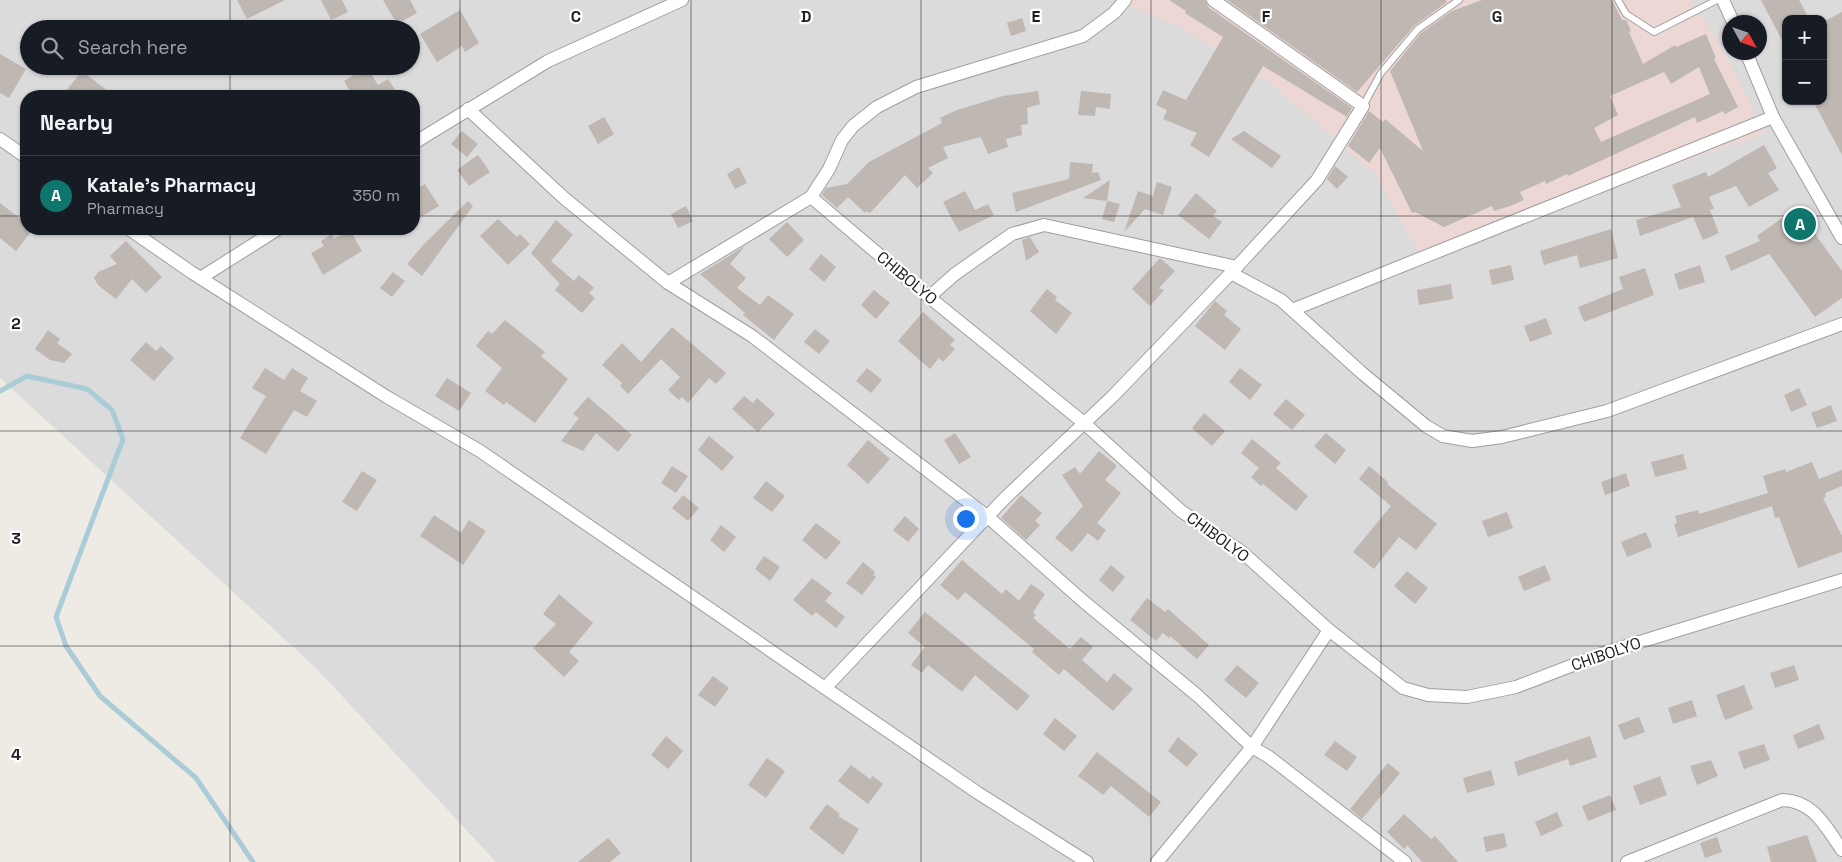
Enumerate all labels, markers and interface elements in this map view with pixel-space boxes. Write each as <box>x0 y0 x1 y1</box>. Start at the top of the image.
text: C <box>571 6 581 27</box>
text: D <box>801 6 811 27</box>
text: E <box>1032 6 1041 27</box>
text: F <box>1262 6 1271 27</box>
text: G <box>1492 6 1502 27</box>
north arrow <box>1722 15 1767 60</box>
map controls <box>1782 15 1827 105</box>
button: + <box>1782 15 1827 60</box>
search box <box>20 20 420 75</box>
icon: search <box>38 34 66 62</box>
text: Search here <box>78 35 188 60</box>
button: − <box>1782 60 1827 105</box>
text: Nearby <box>40 109 113 136</box>
text: Katale’s Pharmacy <box>87 173 256 198</box>
text: A <box>51 185 61 206</box>
text: 350 m <box>353 185 400 206</box>
text: Pharmacy <box>87 198 164 219</box>
pin: A <box>1784 205 1816 243</box>
street label: CHIBOLYO <box>872 247 942 309</box>
text: 2 <box>11 313 21 334</box>
your location <box>953 506 979 532</box>
street label: CHIBOLYO <box>1182 507 1254 567</box>
text: 3 <box>11 528 21 549</box>
street label: CHIBOLYO <box>1568 632 1644 676</box>
text: 4 <box>11 744 21 765</box>

